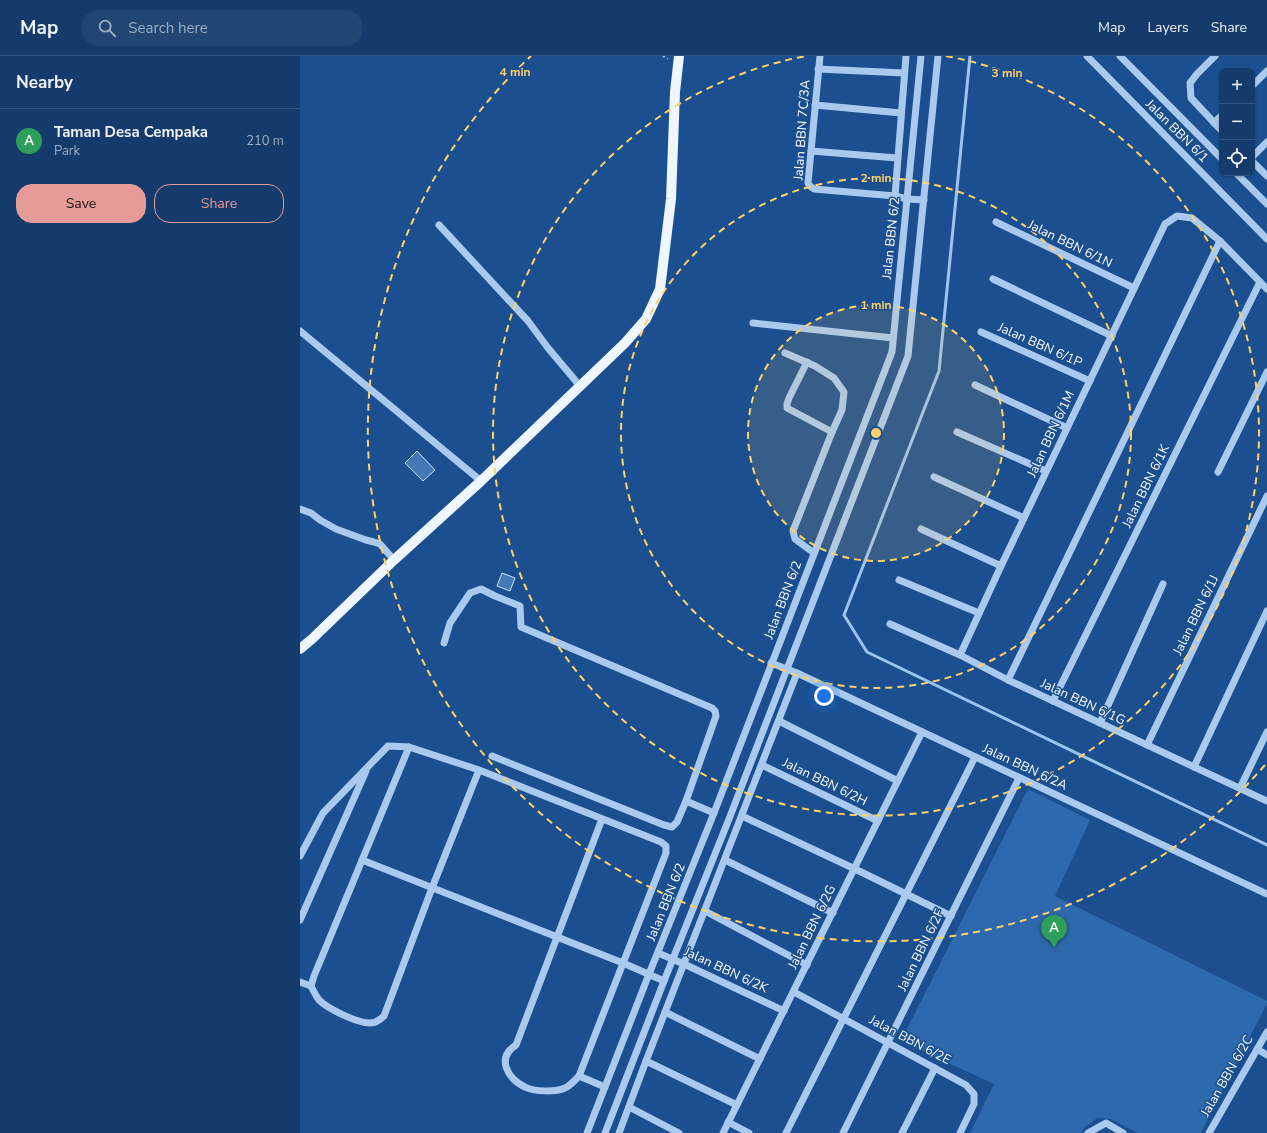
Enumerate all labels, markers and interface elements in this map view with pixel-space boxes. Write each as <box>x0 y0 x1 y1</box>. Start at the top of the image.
search box <box>82 10 362 46</box>
text: Map <box>20 15 58 41</box>
icon: search <box>96 17 118 39</box>
text: Search here <box>128 18 208 38</box>
text: Map <box>1098 18 1125 37</box>
text: Layers <box>1147 18 1189 37</box>
text: Share <box>1211 18 1247 37</box>
text: 4 min <box>499 64 531 80</box>
text: 3 min <box>991 65 1023 81</box>
map controls <box>1219 68 1255 176</box>
button: + <box>1219 68 1255 104</box>
text: Nearby <box>16 71 73 94</box>
street label: Jalan BBN 7C/3A <box>789 79 815 182</box>
street label: Jalan BBN 6/1 <box>1141 95 1212 166</box>
button: − <box>1219 104 1255 140</box>
text: Taman Desa Cempaka <box>54 122 208 142</box>
text: A <box>24 132 34 150</box>
text: 210 m <box>246 132 284 150</box>
button: locate <box>1219 140 1255 176</box>
text: Park <box>54 142 80 160</box>
text: 2 min <box>860 170 892 186</box>
button: Save <box>16 184 146 223</box>
button: Share <box>154 184 284 223</box>
street label: Jalan BBN 6/2 <box>878 196 904 281</box>
street label: Jalan BBN 6/1N <box>1024 215 1115 272</box>
text: 1 min <box>860 297 892 313</box>
street label: Jalan BBN 6/1P <box>994 318 1085 372</box>
street label: Jalan BBN 6/1M <box>1023 388 1079 481</box>
centre of rings <box>869 426 883 440</box>
street label: Jalan BBN 6/1K <box>1118 441 1174 532</box>
street label: Jalan BBN 6/2 <box>759 558 806 643</box>
street label: Jalan BBN 6/1J <box>1168 572 1223 659</box>
street label: Jalan BBN 6/1G <box>1037 674 1128 730</box>
your location <box>814 686 834 706</box>
street label: Jalan BBN 6/2A <box>979 739 1071 795</box>
street label: Jalan BBN 6/2H <box>779 753 870 810</box>
street label: Jalan BBN 6/2 <box>642 860 690 944</box>
street label: Jalan BBN 6/2G <box>783 882 840 973</box>
street label: Jalan BBN 6/2F <box>893 906 949 995</box>
pin: A <box>1041 915 1067 948</box>
street label: Jalan BBN 6/2K <box>680 942 772 998</box>
street label: Jalan BBN 6/2E <box>865 1010 954 1069</box>
street label: Jalan BBN 6/2C <box>1196 1032 1258 1121</box>

